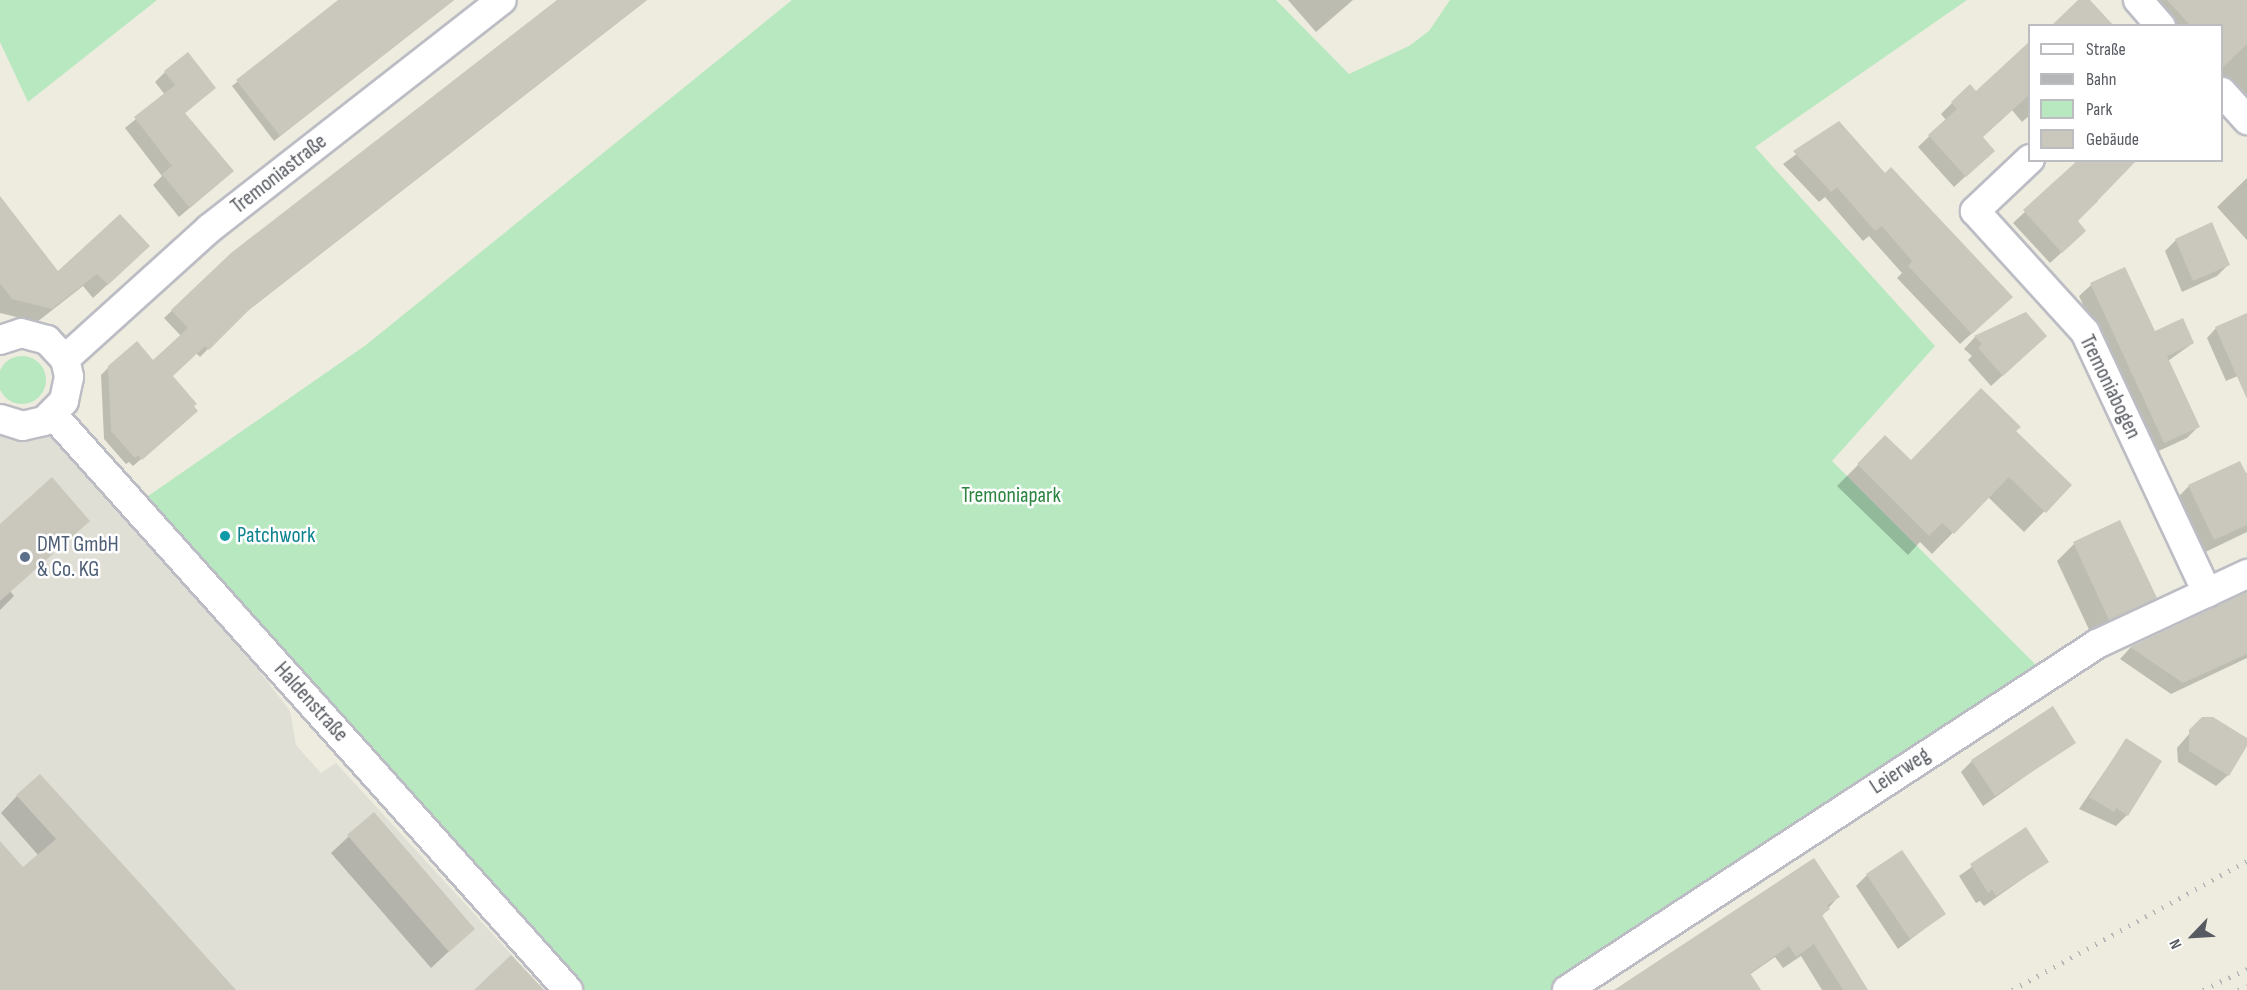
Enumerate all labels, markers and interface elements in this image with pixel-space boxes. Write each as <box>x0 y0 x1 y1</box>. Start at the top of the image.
legend <box>2028 24 2223 162</box>
text: Straße <box>2086 39 2126 60</box>
text: Bahn <box>2086 69 2116 90</box>
text: Park <box>2086 99 2112 120</box>
street label: Tremoniastraße <box>226 128 332 220</box>
text: Gebäude <box>2086 129 2139 150</box>
street label: Tremoniabogen <box>2073 331 2147 443</box>
park label: Tremoniapark <box>961 483 1061 509</box>
place label: Patchwork <box>237 523 315 549</box>
marker: Patchwork <box>218 529 232 543</box>
place label: DMT GmbH & Co. KG <box>37 531 119 582</box>
marker: DMT GmbH & Co. KG <box>18 550 32 564</box>
street label: Haldenstraße <box>268 657 354 747</box>
street label: Leierweg <box>1865 742 1935 800</box>
north arrow <box>2163 906 2223 966</box>
text: N <box>2166 936 2187 952</box>

